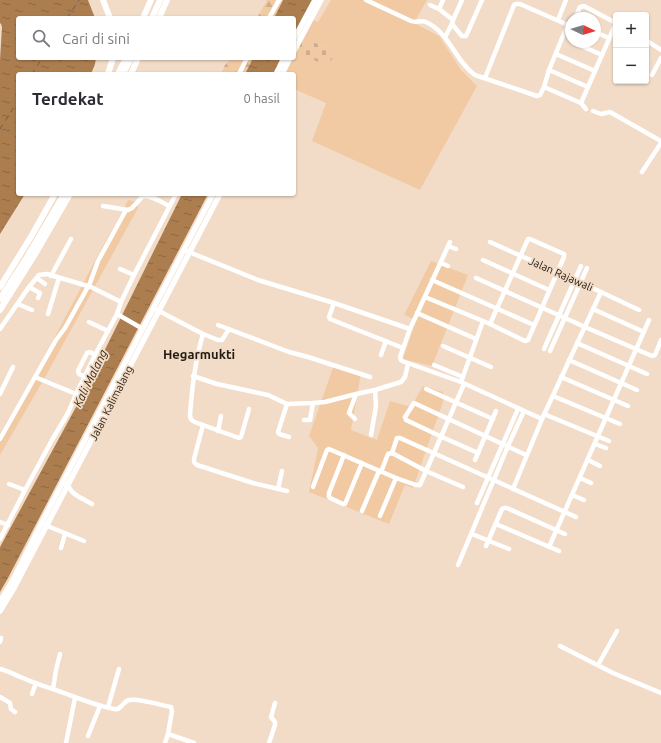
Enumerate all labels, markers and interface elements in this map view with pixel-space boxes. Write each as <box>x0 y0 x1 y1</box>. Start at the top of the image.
north arrow <box>565 12 601 48</box>
map controls <box>613 12 649 84</box>
button: + <box>613 12 649 48</box>
search box <box>16 16 296 60</box>
icon: search <box>30 27 52 49</box>
text: Cari di sini <box>62 30 130 47</box>
button: − <box>613 48 649 84</box>
text: Terdekat <box>32 89 104 108</box>
text: 0 hasil <box>243 91 280 105</box>
street label: Jalan Rajawali <box>527 254 595 294</box>
water label: Kali Malang <box>71 347 110 409</box>
district label: Hegarmukti <box>163 347 235 361</box>
street label: Jalan Kalimalang <box>87 363 135 443</box>

